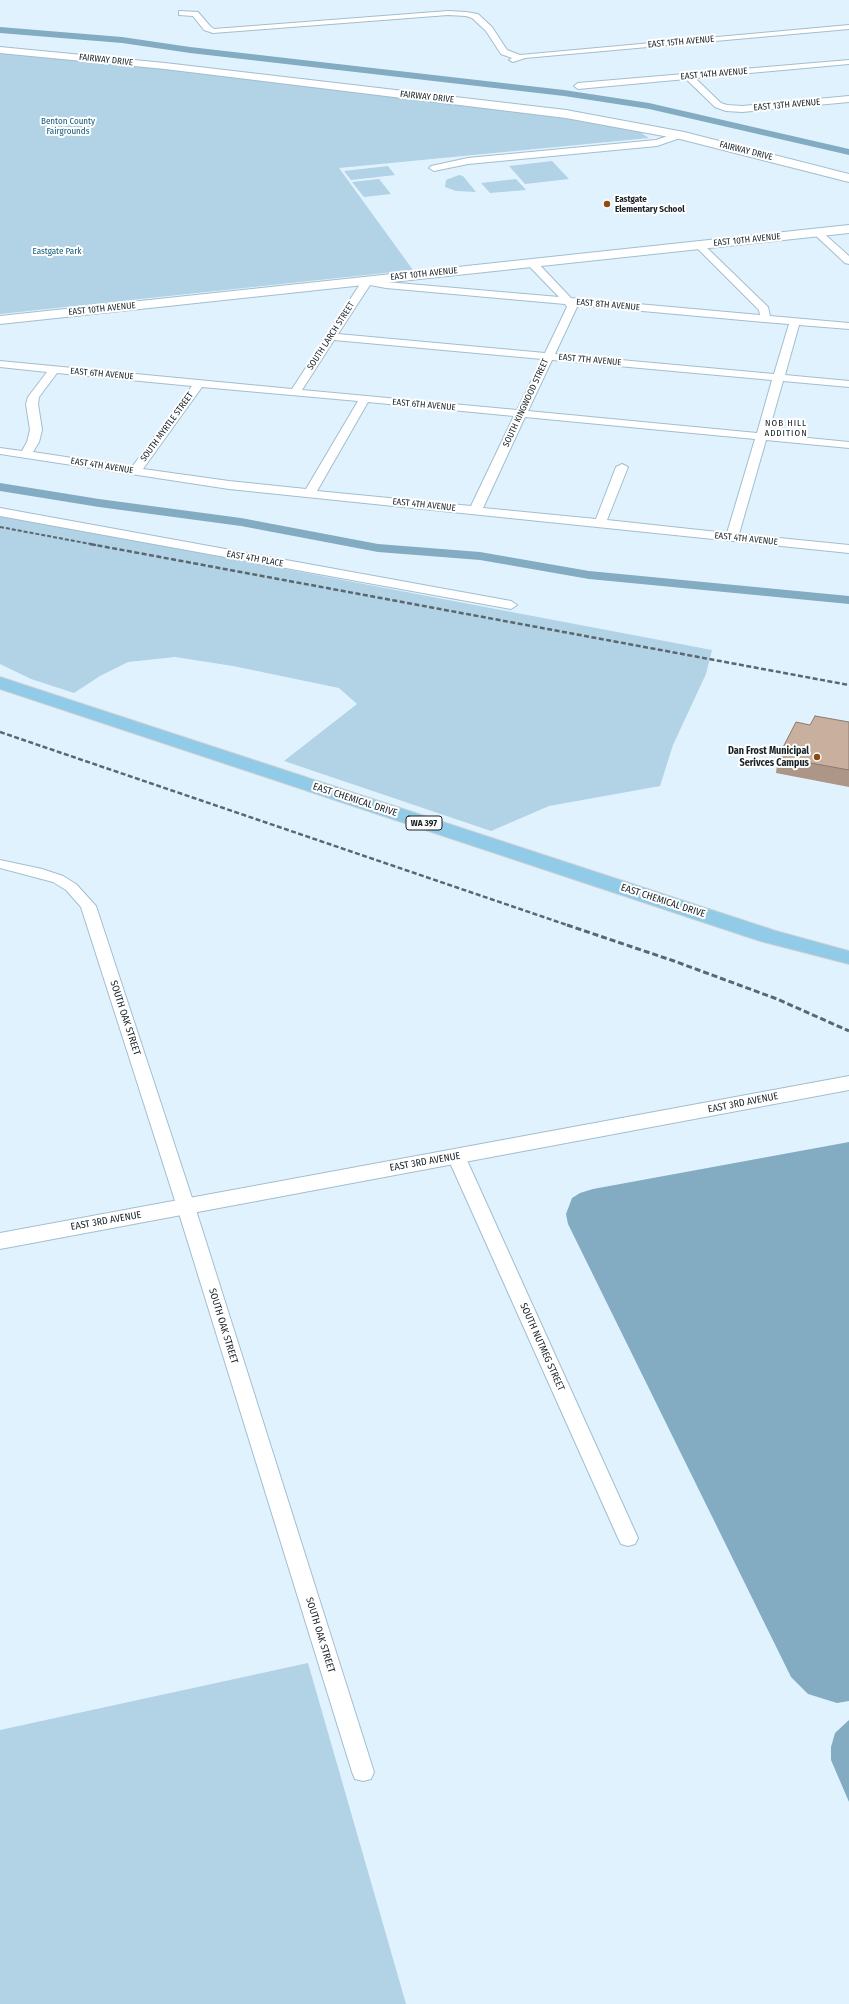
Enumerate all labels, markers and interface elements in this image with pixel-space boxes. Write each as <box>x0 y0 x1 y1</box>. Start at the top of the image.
street label: EAST 15TH AVENUE <box>647 34 715 50</box>
street label: FAIRWAY DRIVE <box>78 52 134 68</box>
street label: EAST 14TH AVENUE <box>680 66 748 82</box>
street label: FAIRWAY DRIVE <box>399 89 455 105</box>
street label: EAST 13TH AVENUE <box>753 97 821 113</box>
park label: Benton County Fairgrounds <box>41 116 95 137</box>
street label: FAIRWAY DRIVE <box>718 139 774 163</box>
place label: Eastgate Elementary School <box>615 194 685 215</box>
marker: Eastgate Elementary School <box>602 199 612 209</box>
street label: EAST 10TH AVENUE <box>713 231 781 249</box>
park label: Eastgate Park <box>33 246 81 256</box>
street label: EAST 10TH AVENUE <box>390 265 458 283</box>
street label: EAST 8TH AVENUE <box>576 297 640 313</box>
street label: EAST 10TH AVENUE <box>68 300 136 318</box>
street label: SOUTH LARCH STREET <box>305 300 357 372</box>
street label: EAST 7TH AVENUE <box>558 352 622 368</box>
street label: SOUTH KINGWOOD STREET <box>501 357 551 449</box>
street label: EAST 6TH AVENUE <box>70 366 134 382</box>
street label: SOUTH MYRTLE STREET <box>138 390 196 464</box>
street label: EAST 6TH AVENUE <box>392 397 456 413</box>
district label: NOB HILL ADDITION <box>764 418 808 439</box>
street label: EAST 4TH AVENUE <box>70 456 134 476</box>
street label: EAST 4TH AVENUE <box>392 496 456 514</box>
street label: EAST 4TH AVENUE <box>714 530 778 548</box>
street label: EAST 4TH PLACE <box>226 549 284 569</box>
place label: Dan Frost Municipal Serivces Campus <box>728 745 809 768</box>
marker: Dan Frost Municipal Serivces Campus <box>812 752 822 762</box>
street label: EAST CHEMICAL DRIVE <box>311 781 399 819</box>
road number: WA 397 <box>406 816 442 830</box>
street label: EAST CHEMICAL DRIVE <box>619 882 707 920</box>
street label: SOUTH OAK STREET <box>107 979 143 1057</box>
street label: EAST 3RD AVENUE <box>707 1090 779 1116</box>
street label: EAST 3RD AVENUE <box>389 1150 461 1174</box>
street label: EAST 3RD AVENUE <box>70 1209 142 1233</box>
street label: SOUTH OAK STREET <box>206 1287 240 1365</box>
street label: SOUTH NUTMEG STREET <box>517 1301 567 1393</box>
street label: SOUTH OAK STREET <box>303 1596 337 1674</box>

